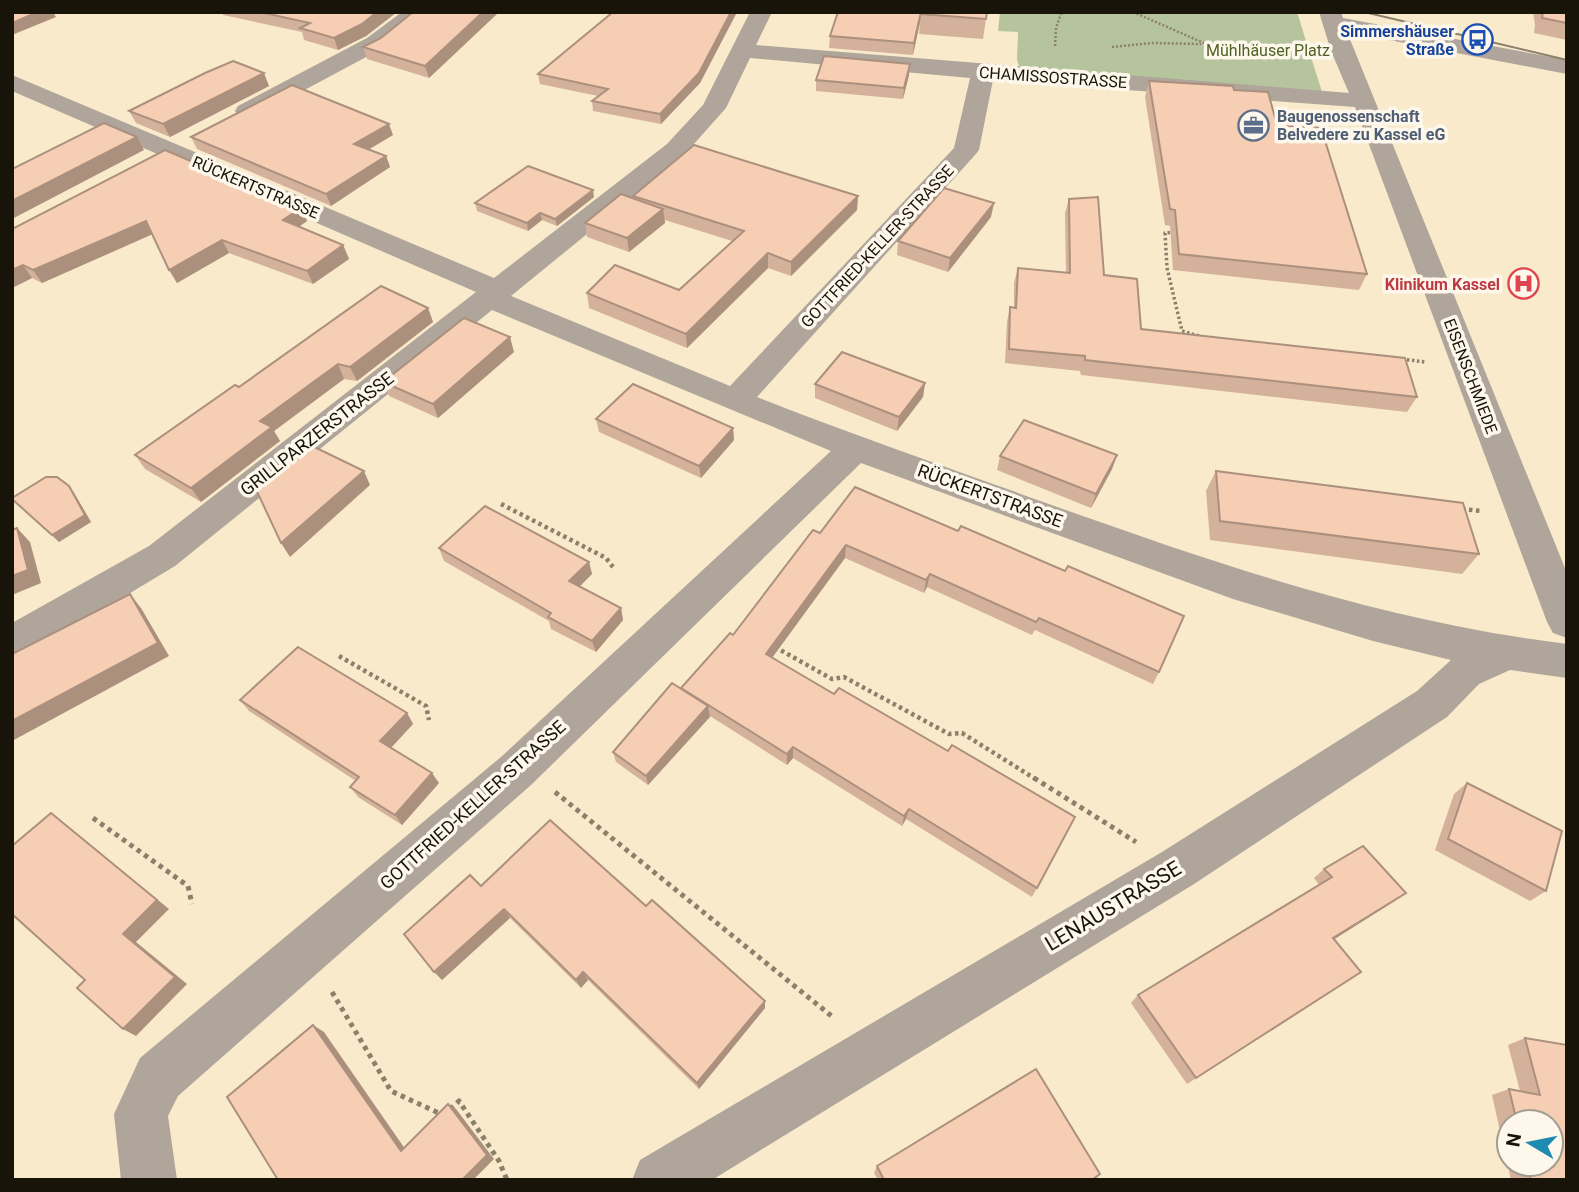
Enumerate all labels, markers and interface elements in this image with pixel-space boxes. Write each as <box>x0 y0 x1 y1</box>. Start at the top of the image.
place label: Simmershäuser Straße <box>1340 22 1454 59</box>
bus stop icon: Simmershäuser Straße <box>1460 23 1494 57</box>
park label: Mühlhäuser Platz <box>1206 41 1330 60</box>
street label: CHAMISSOSTRASSE <box>978 63 1128 92</box>
place label: Baugenossenschaft Belvedere zu Kassel eG <box>1277 107 1445 144</box>
office icon: Baugenossenschaft Belvedere zu Kassel eG <box>1237 108 1271 142</box>
street label: RÜCKERTSTRASSE <box>190 152 322 223</box>
street label: GOTTFRIED-KELLER-STRASSE <box>797 161 958 332</box>
hospital icon: Klinikum Kassel <box>1506 267 1540 301</box>
place label: Klinikum Kassel <box>1385 275 1500 294</box>
street label: EISENSCHMIEDE <box>1440 316 1501 436</box>
street label: GRILLPARZERSTRASSE <box>236 367 397 500</box>
street label: RÜCKERTSTRASSE <box>915 460 1066 532</box>
street label: GOTTFRIED-KELLER-STRASSE <box>376 716 570 893</box>
street label: LENAUSTRASSE <box>1041 856 1185 956</box>
north arrow <box>1495 1108 1565 1178</box>
text: N <box>1501 1132 1526 1149</box>

